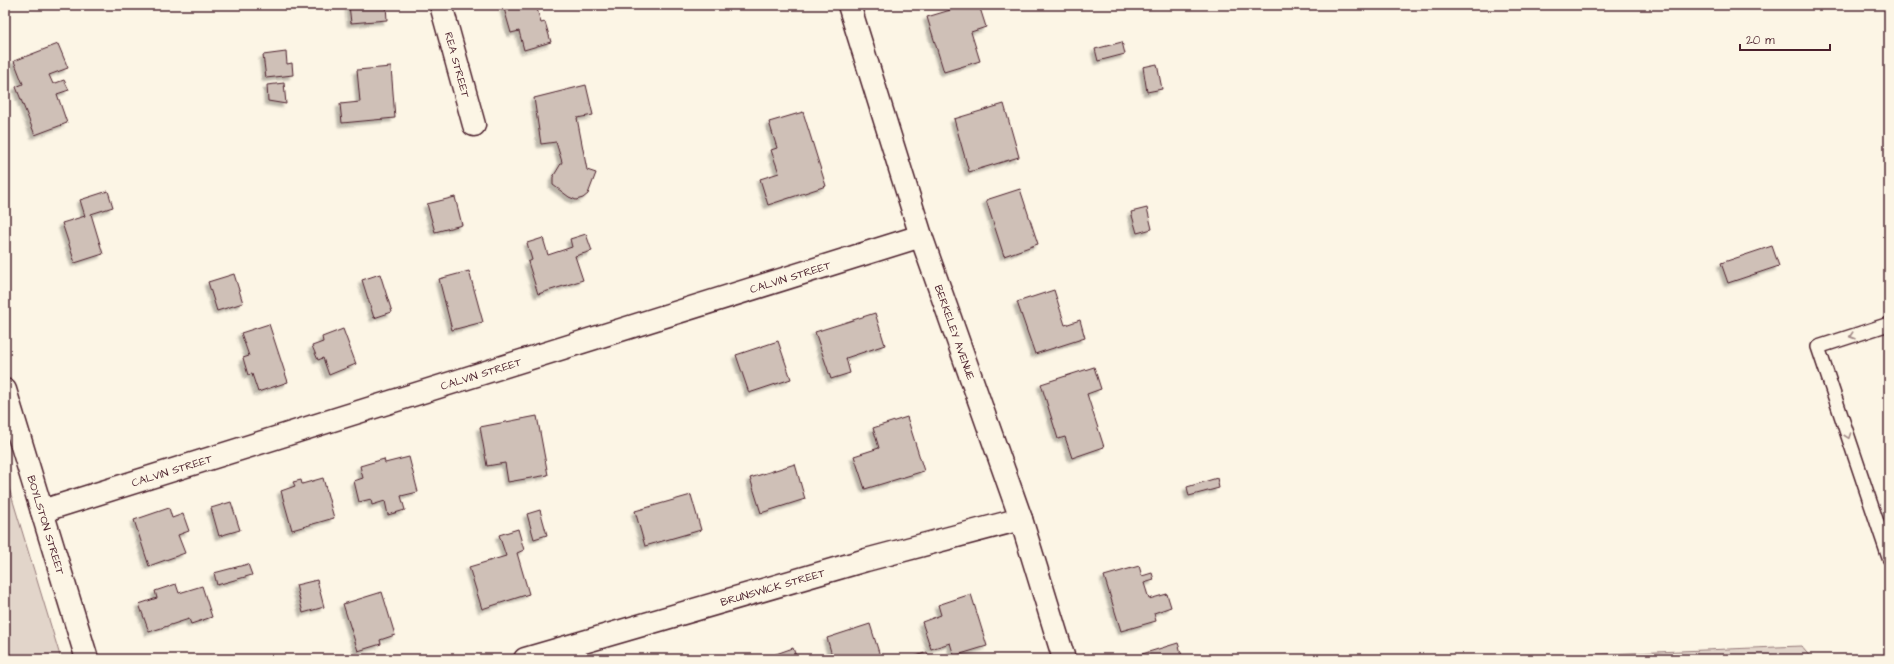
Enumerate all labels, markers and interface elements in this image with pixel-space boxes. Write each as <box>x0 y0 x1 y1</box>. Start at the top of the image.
scale bar <box>1740 26 1830 52</box>
street label: REA STREET <box>441 30 473 100</box>
text: 20 m <box>1746 32 1775 49</box>
street label: CALVIN STREET <box>748 258 833 297</box>
street label: BERKELEY AVENUE <box>931 283 978 382</box>
one-way arrow <box>1849 331 1856 340</box>
street label: CALVIN STREET <box>439 354 524 394</box>
one-way arrow <box>1844 433 1852 440</box>
street label: CALVIN STREET <box>130 451 214 491</box>
street label: BOYLSTON STREET <box>23 474 68 577</box>
street label: BRUNSWICK STREET <box>719 565 827 610</box>

